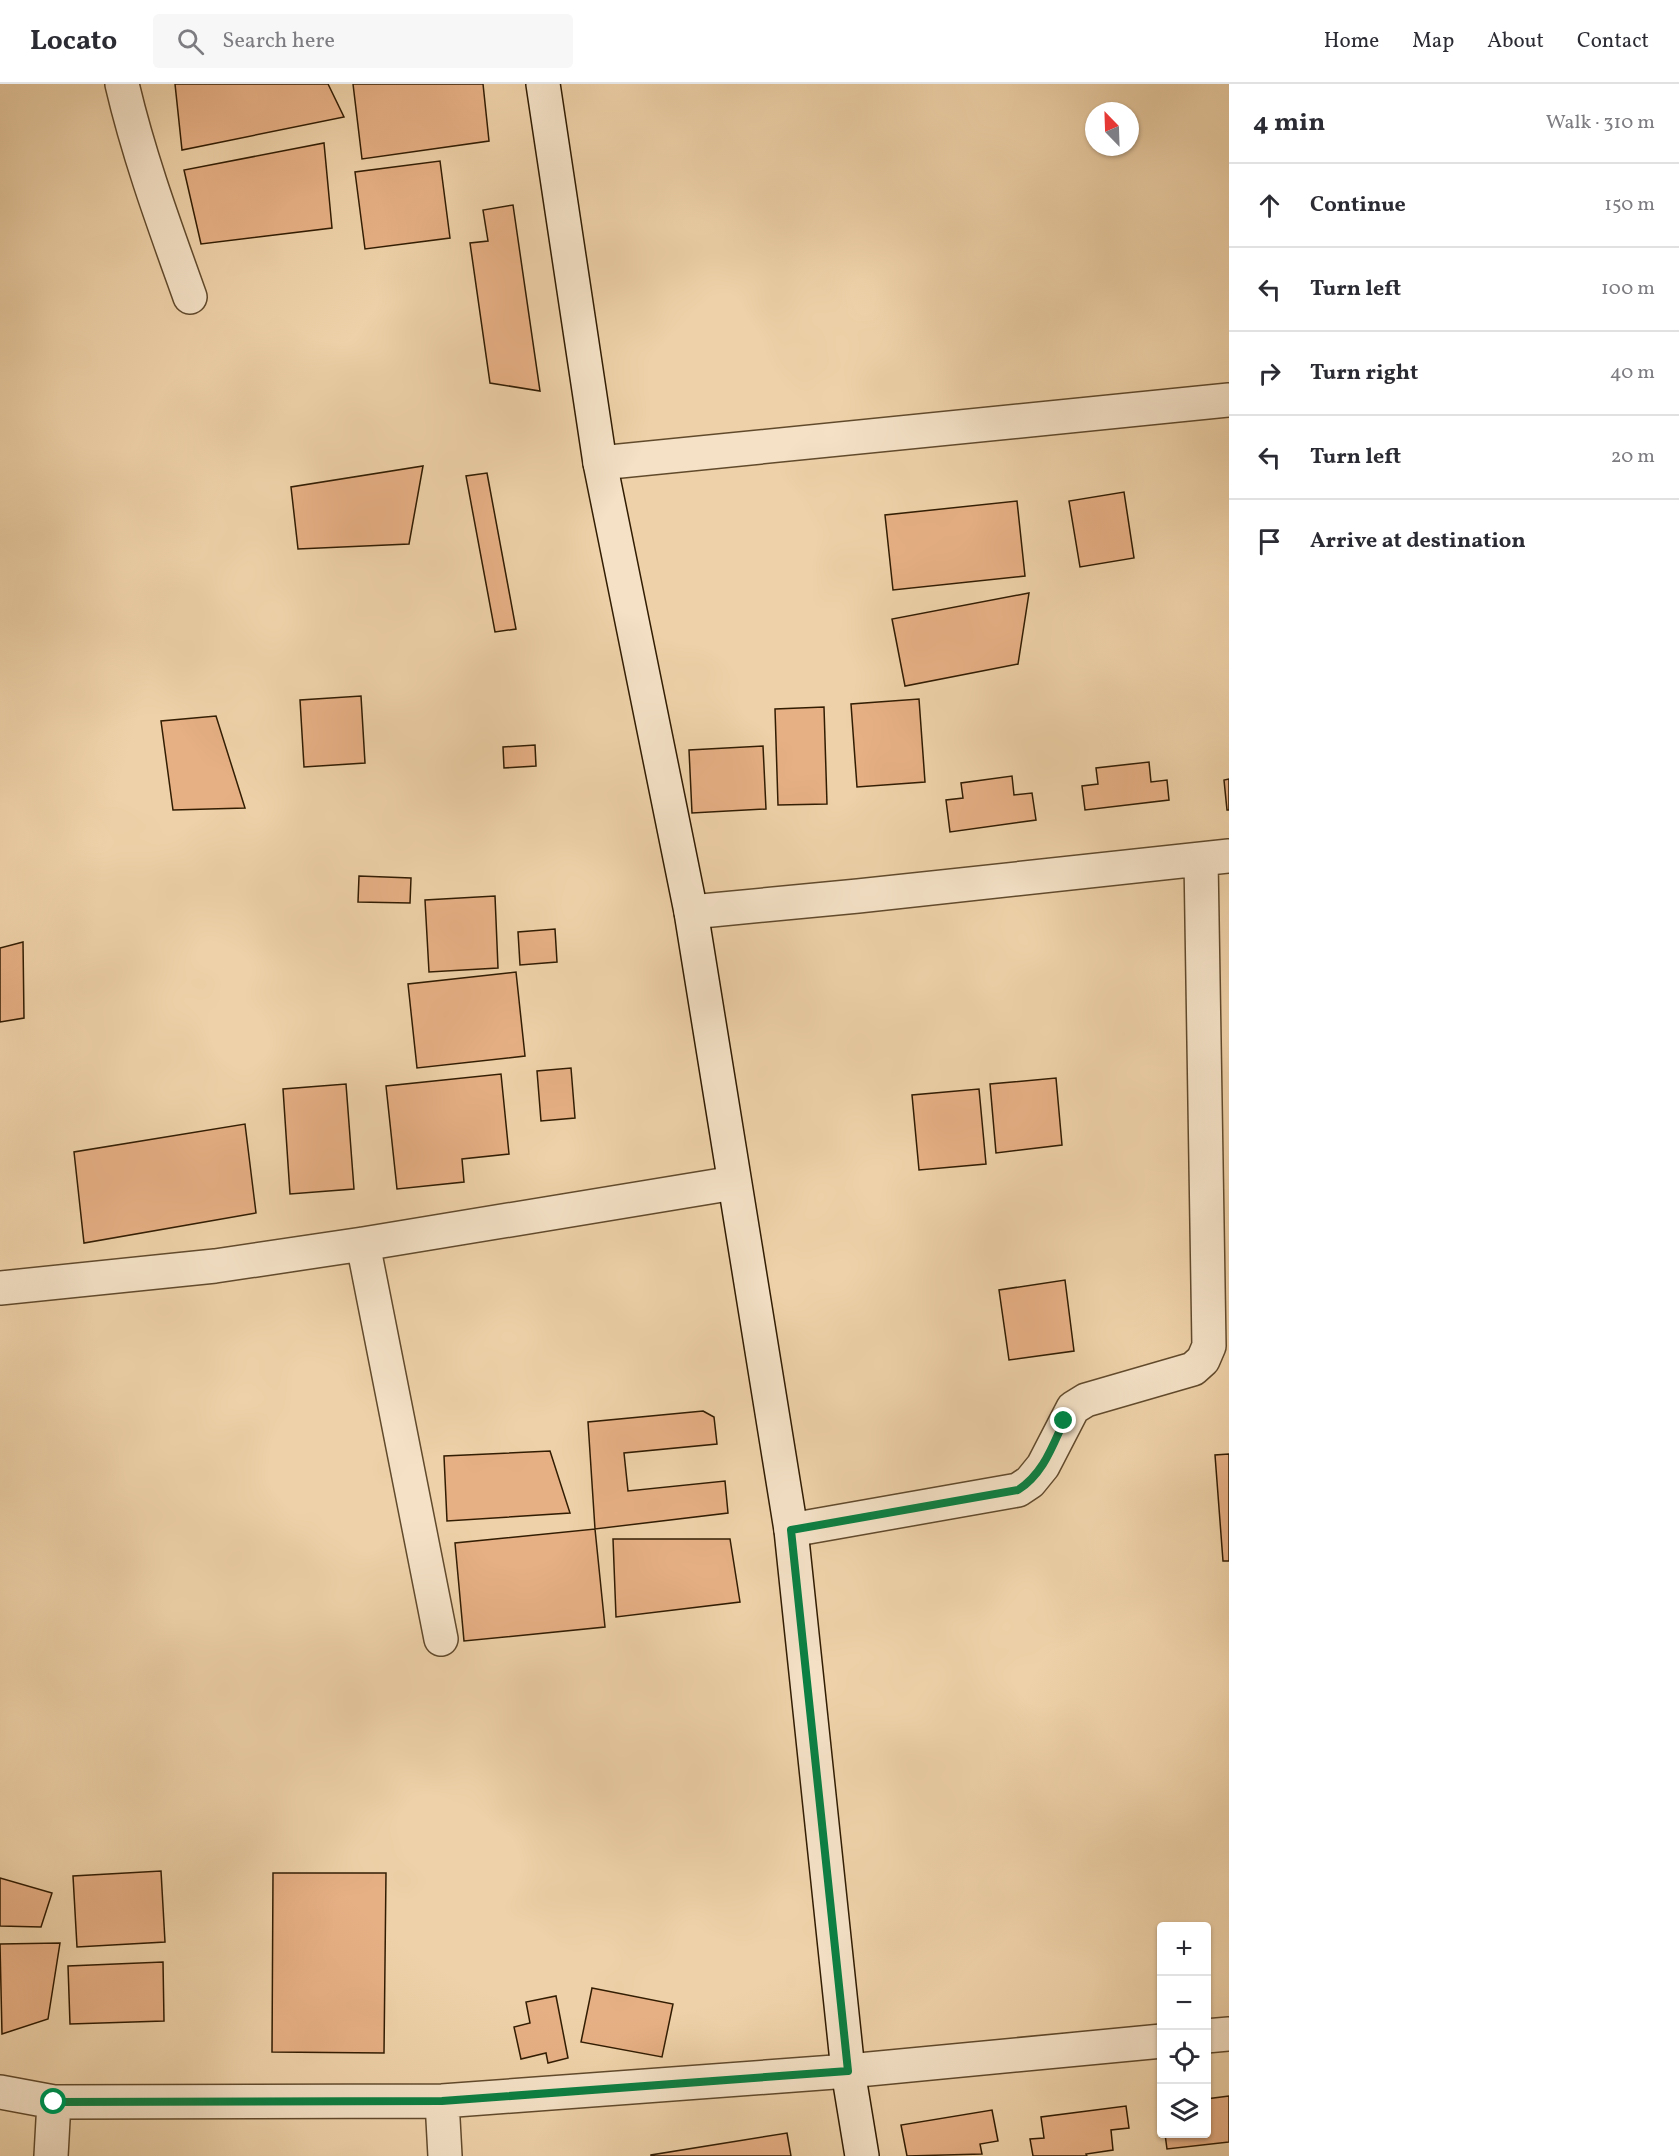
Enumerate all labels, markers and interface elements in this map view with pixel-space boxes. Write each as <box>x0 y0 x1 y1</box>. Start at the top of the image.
search box <box>153 14 573 68</box>
text: Locato <box>30 22 117 61</box>
icon: search <box>174 25 207 58</box>
text: Search here <box>222 26 335 57</box>
text: Home <box>1324 27 1379 56</box>
text: Map <box>1412 27 1454 56</box>
text: About <box>1487 27 1544 56</box>
text: Contact <box>1577 27 1649 56</box>
north arrow <box>1085 102 1139 156</box>
text: 4 min <box>1253 105 1325 141</box>
text: Walk · 310 m <box>1546 109 1655 137</box>
icon: ahead <box>1253 189 1286 222</box>
text: Continue <box>1310 190 1406 221</box>
text: 150 m <box>1604 191 1655 219</box>
icon: left <box>1253 273 1286 306</box>
text: Turn left <box>1310 274 1401 305</box>
text: 100 m <box>1601 275 1655 303</box>
icon: right <box>1253 357 1286 390</box>
text: Turn right <box>1310 358 1418 389</box>
text: 40 m <box>1610 359 1655 387</box>
icon: left <box>1253 441 1286 474</box>
text: Turn left <box>1310 442 1401 473</box>
text: 20 m <box>1611 443 1655 471</box>
icon: arrive <box>1253 525 1286 558</box>
text: Arrive at destination <box>1310 526 1526 557</box>
route end <box>1050 1407 1076 1433</box>
map controls <box>1157 1922 1211 2138</box>
button: + <box>1157 1922 1211 1976</box>
button: − <box>1157 1976 1211 2030</box>
button: locate <box>1157 2030 1211 2084</box>
button: layers <box>1157 2084 1211 2138</box>
route start <box>40 2088 66 2114</box>

